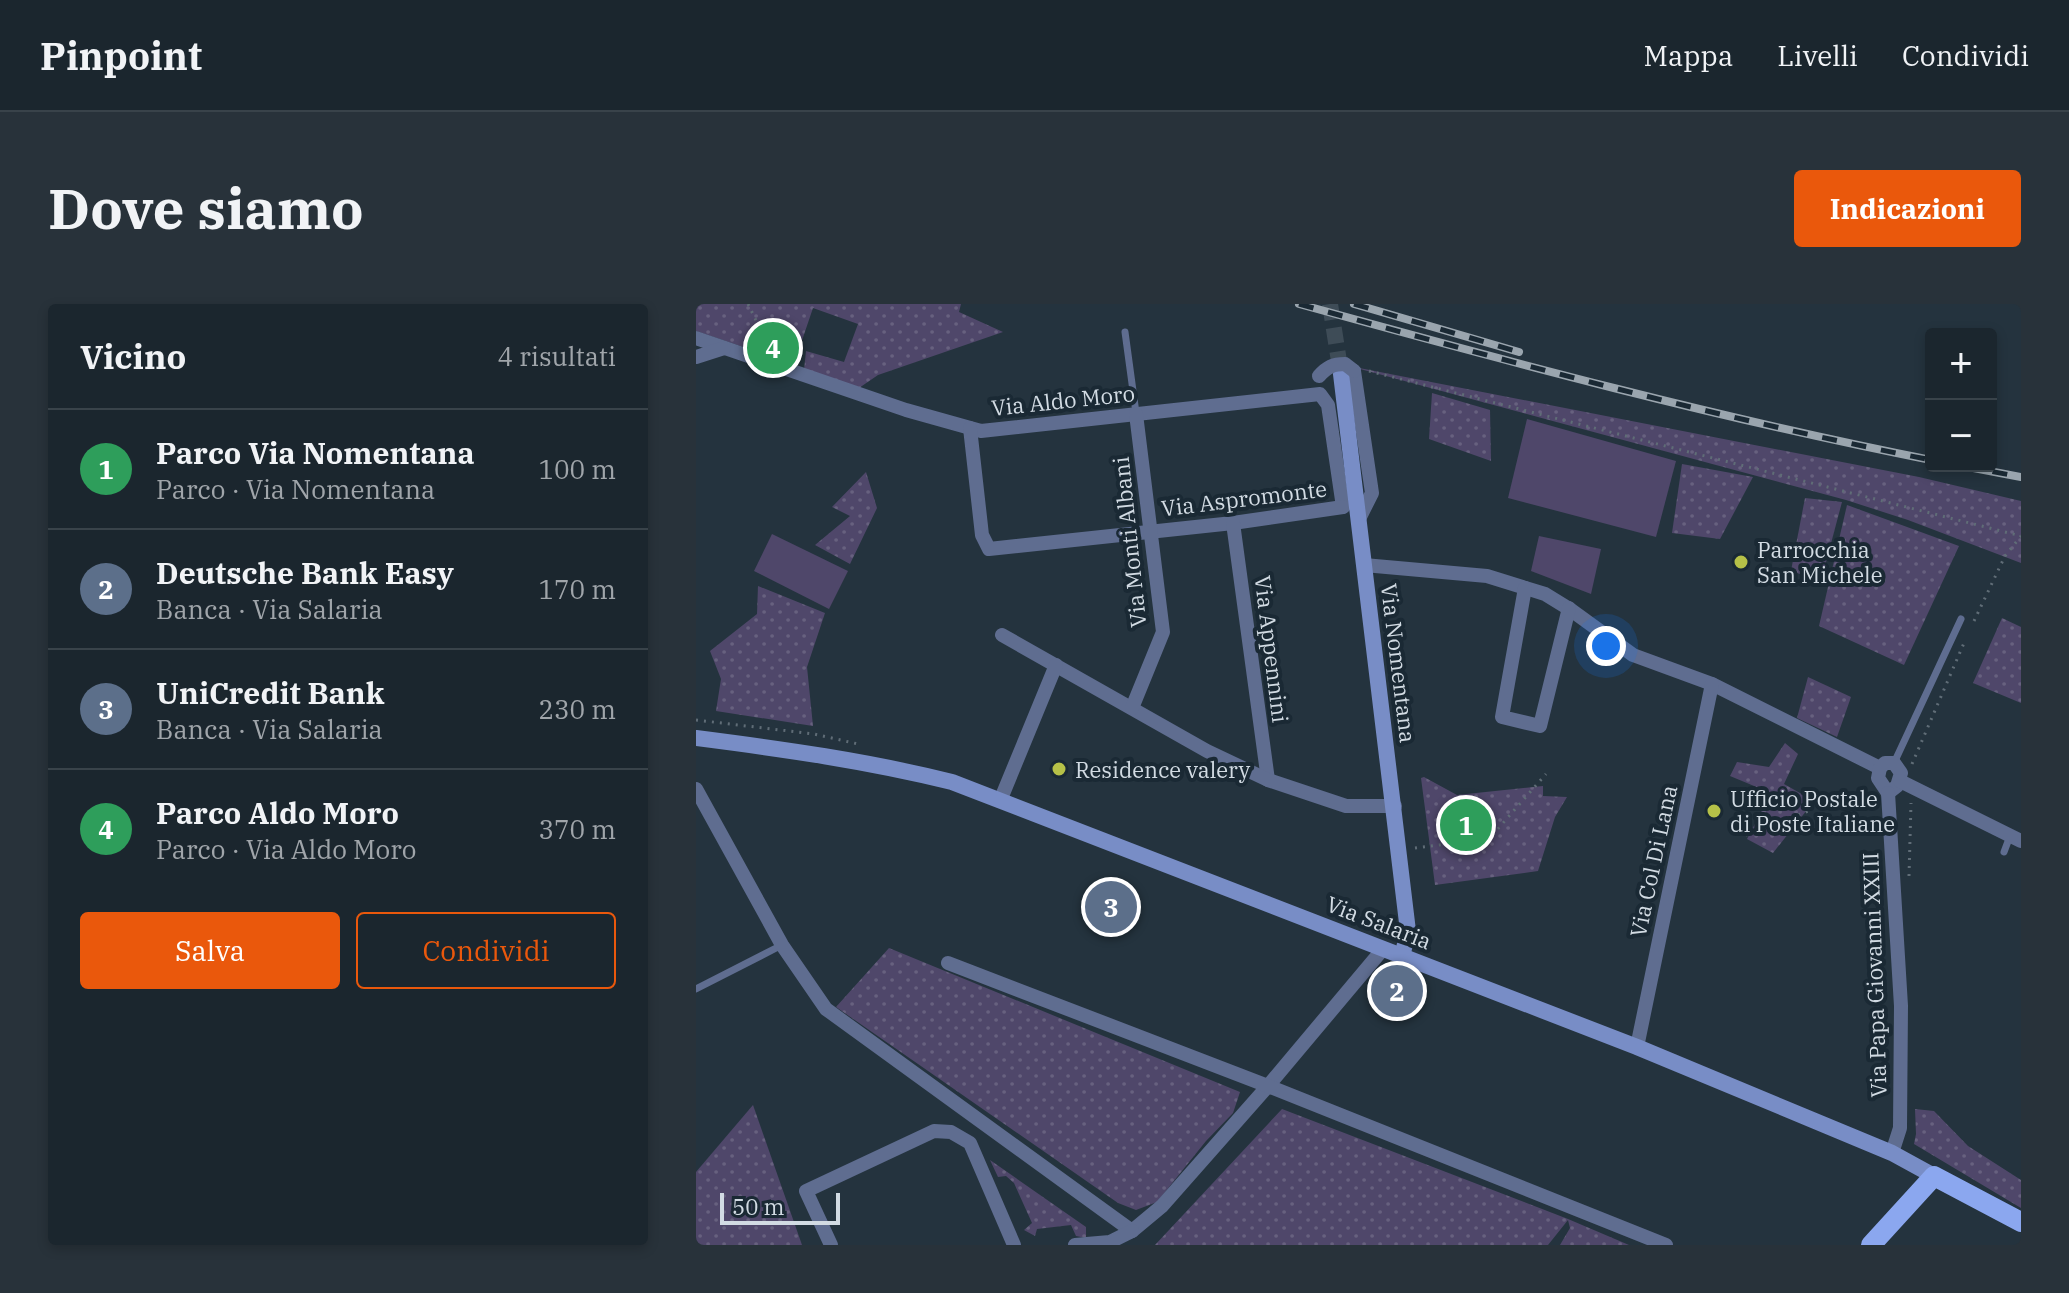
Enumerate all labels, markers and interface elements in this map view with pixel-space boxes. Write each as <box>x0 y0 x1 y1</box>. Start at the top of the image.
text: Pinpoint <box>40 31 202 80</box>
text: Mappa <box>1644 37 1733 74</box>
text: Livelli <box>1777 37 1858 74</box>
text: Condividi <box>1902 37 2029 74</box>
button: Indicazioni <box>1794 170 2021 247</box>
text: Dove siamo <box>48 172 364 244</box>
pin: 4 <box>747 318 799 378</box>
map controls <box>1925 328 1997 472</box>
button: + <box>1925 328 1997 400</box>
text: Vicino <box>80 334 186 378</box>
text: 4 risultati <box>498 339 616 373</box>
street label: Via Aldo Moro <box>990 378 1136 422</box>
button: − <box>1925 400 1997 472</box>
text: Parco Via Nomentana <box>156 433 475 472</box>
text: 1 <box>98 452 114 486</box>
text: 100 m <box>538 452 616 486</box>
street label: Via Monti Albani <box>1106 455 1152 629</box>
text: Parco · Via Nomentana <box>156 472 435 506</box>
street label: Via Aspromonte <box>1160 473 1328 523</box>
place label: Parrocchia San Michele <box>1757 535 1883 589</box>
text: Deutsche Bank Easy <box>156 553 454 592</box>
marker: Parrocchia San Michele <box>1732 553 1750 571</box>
text: 2 <box>98 572 114 606</box>
text: 170 m <box>538 572 616 606</box>
street label: Via Appennini <box>1249 574 1295 724</box>
street label: Via Nomentana <box>1375 582 1423 744</box>
text: Banca · Via Salaria <box>156 592 383 626</box>
your location <box>1586 626 1626 666</box>
text: UniCredit Bank <box>156 673 384 712</box>
text: 3 <box>98 692 114 726</box>
text: 230 m <box>538 692 616 726</box>
text: Banca · Via Salaria <box>156 712 383 746</box>
place label: Residence valery <box>1075 755 1250 784</box>
marker: Residence valery <box>1050 760 1068 778</box>
street label: Via Col Di Lana <box>1623 782 1683 940</box>
place label: Ufficio Postale di Poste Italiane <box>1730 784 1895 838</box>
text: Parco Aldo Moro <box>156 793 399 832</box>
pin: 1 <box>1440 795 1492 855</box>
marker: Ufficio Postale di Poste Italiane <box>1705 802 1723 820</box>
text: 4 <box>98 812 114 846</box>
text: 370 m <box>538 812 616 846</box>
text: Parco · Via Aldo Moro <box>156 832 416 866</box>
street label: Via Papa Giovanni XXIII <box>1855 852 1893 1098</box>
pin: 3 <box>1085 877 1137 937</box>
street label: Via Salaria <box>1322 889 1436 955</box>
button: Salva <box>80 912 340 989</box>
button: Condividi <box>356 912 616 989</box>
pin: 2 <box>1371 961 1423 1021</box>
scale bar <box>720 1189 840 1225</box>
text: 50 m <box>732 1192 784 1221</box>

